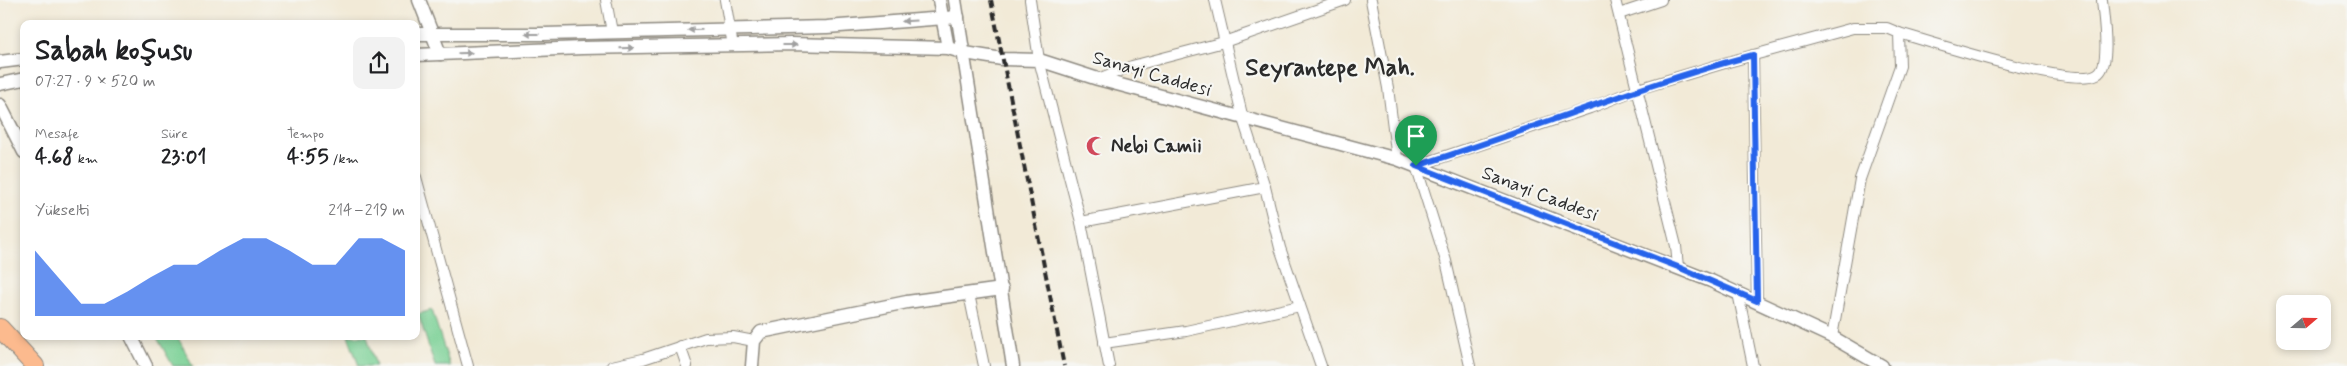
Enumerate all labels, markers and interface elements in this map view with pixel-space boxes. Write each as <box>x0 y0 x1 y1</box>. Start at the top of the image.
one-way arrow <box>901 17 917 25</box>
one-way arrow <box>686 27 702 35</box>
one-way arrow <box>524 30 540 38</box>
text: Sabah koşusu <box>35 33 193 70</box>
button: share <box>353 37 405 89</box>
one-way arrow <box>782 41 798 49</box>
one-way arrow <box>620 43 636 51</box>
street label: Sanayi Caddesi <box>1090 45 1214 103</box>
one-way arrow <box>457 49 473 57</box>
district label: Seyrantepe Mah. <box>1245 53 1415 84</box>
text: 07:27 · 9 × 520 m <box>35 71 155 92</box>
pin <box>1395 115 1437 166</box>
icon: arrive <box>1402 122 1430 150</box>
text: Mesafe <box>35 125 79 143</box>
text: Süre <box>161 125 188 143</box>
text: Tempo <box>287 125 324 143</box>
place label: Nebi Camii <box>1111 134 1202 159</box>
mosque icon: Nebi Camii <box>1085 135 1107 157</box>
text: 4.68 <box>35 143 74 171</box>
text: 23:01 <box>161 143 207 171</box>
text: 4:55 <box>287 143 329 171</box>
text: km <box>74 150 98 168</box>
text: /km <box>329 150 359 168</box>
street label: Sanayi Caddesi <box>1478 160 1602 228</box>
text: Yükselti <box>35 200 89 221</box>
text: 214–219 m <box>328 200 405 221</box>
north arrow <box>2276 295 2331 350</box>
map controls <box>2276 295 2331 350</box>

